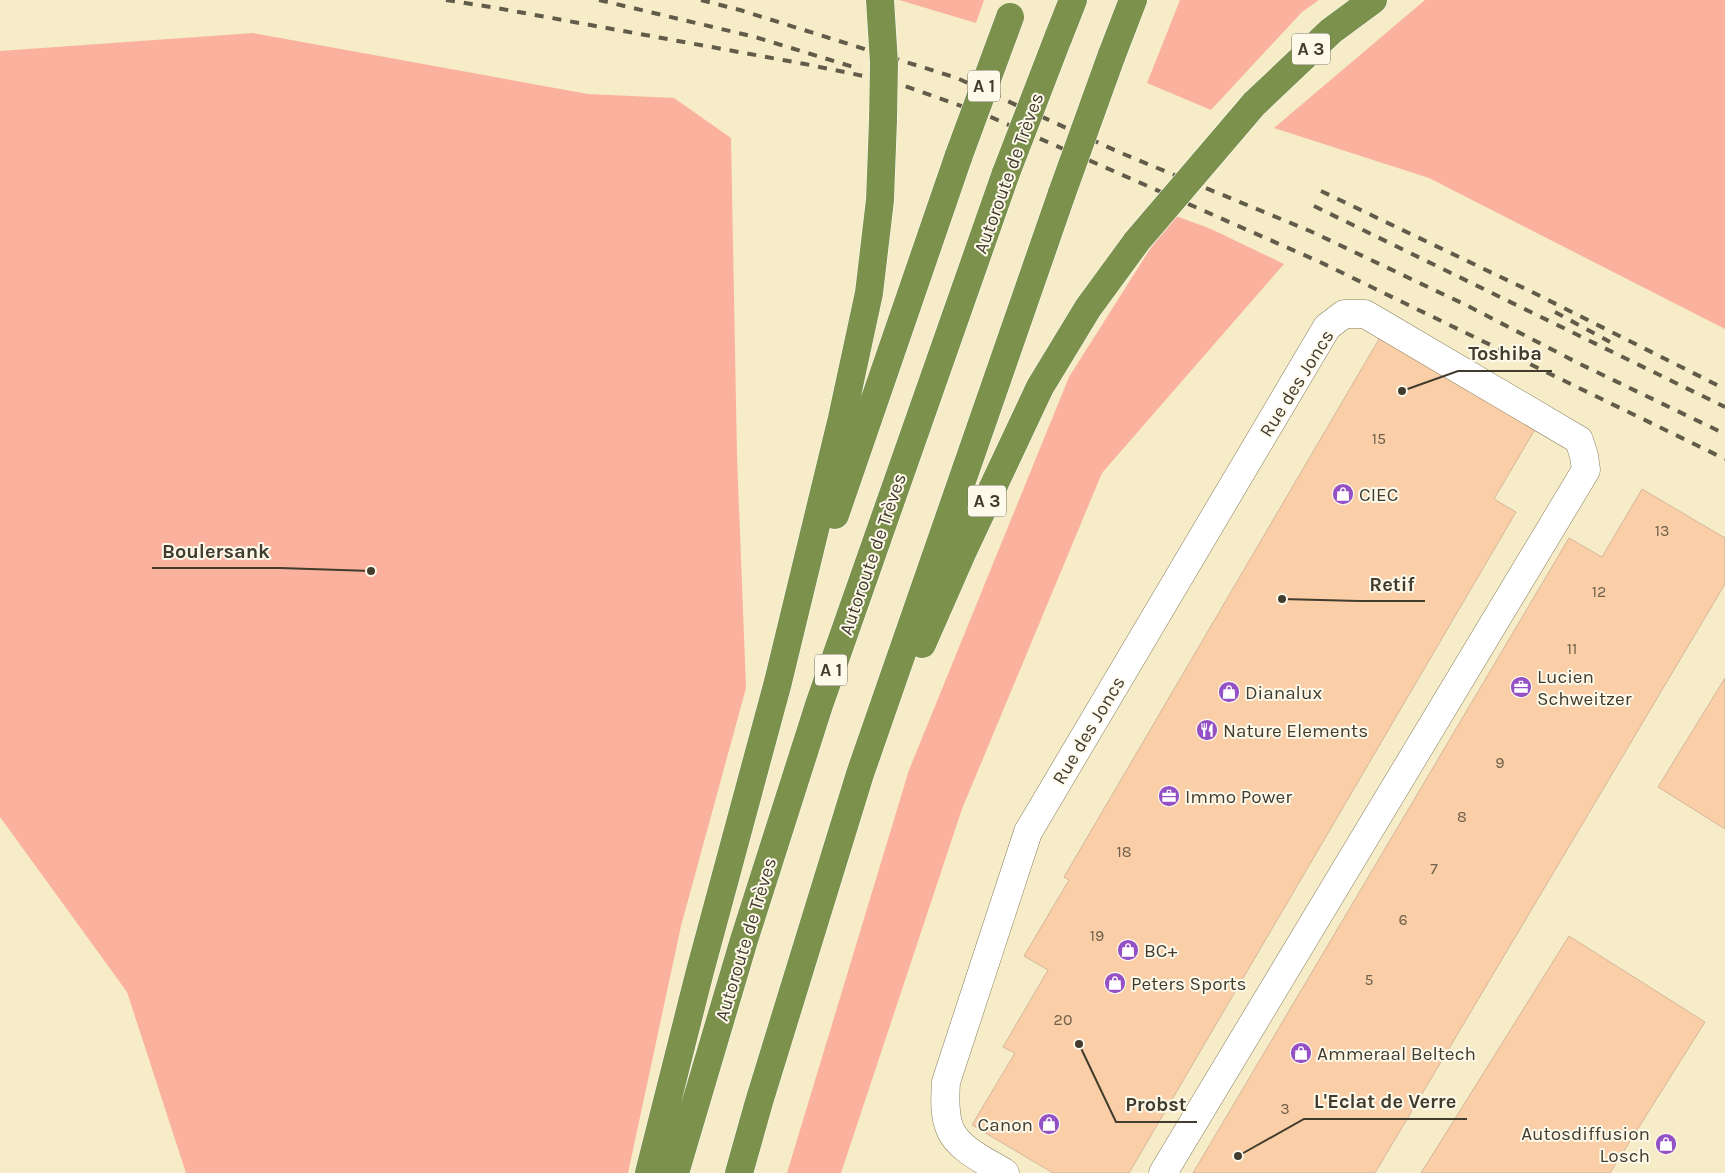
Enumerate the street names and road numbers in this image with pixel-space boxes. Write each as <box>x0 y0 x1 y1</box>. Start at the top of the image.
road number: A 3 <box>1292 34 1330 64</box>
road number: A 1 <box>968 70 1000 102</box>
street label: Autoroute de Trèves <box>970 90 1048 257</box>
street label: Rue des Joncs <box>1255 326 1339 441</box>
street label: Autoroute de Trèves <box>835 471 911 638</box>
road number: A 3 <box>968 486 1006 516</box>
road number: A 1 <box>815 654 847 686</box>
street label: Rue des Joncs <box>1048 672 1130 789</box>
street label: Autoroute de Trèves <box>711 855 781 1024</box>

